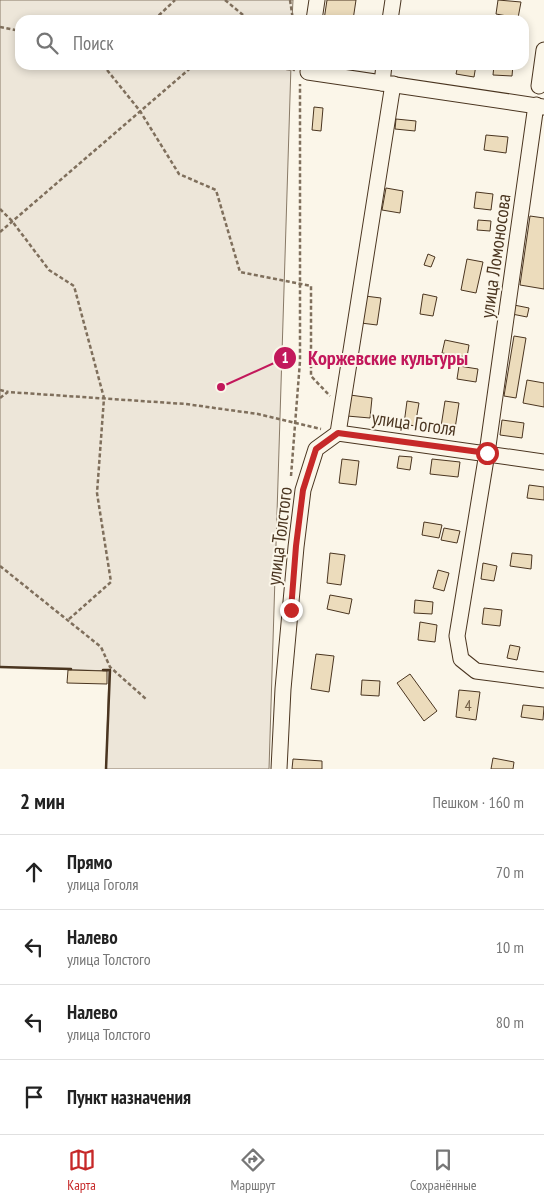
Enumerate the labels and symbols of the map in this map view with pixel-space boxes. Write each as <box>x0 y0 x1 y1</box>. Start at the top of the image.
street label: улица Ломоносова <box>474 192 516 320</box>
callout: Коржевские культуры <box>273 340 478 375</box>
text: Коржевские культуры <box>308 345 468 371</box>
text: 1 <box>281 348 289 367</box>
street label: улица Гоголя <box>370 405 458 441</box>
route start <box>476 442 499 465</box>
street label: улица Толстого <box>261 485 297 587</box>
route end <box>280 599 303 622</box>
house number: 4 <box>464 695 472 715</box>

